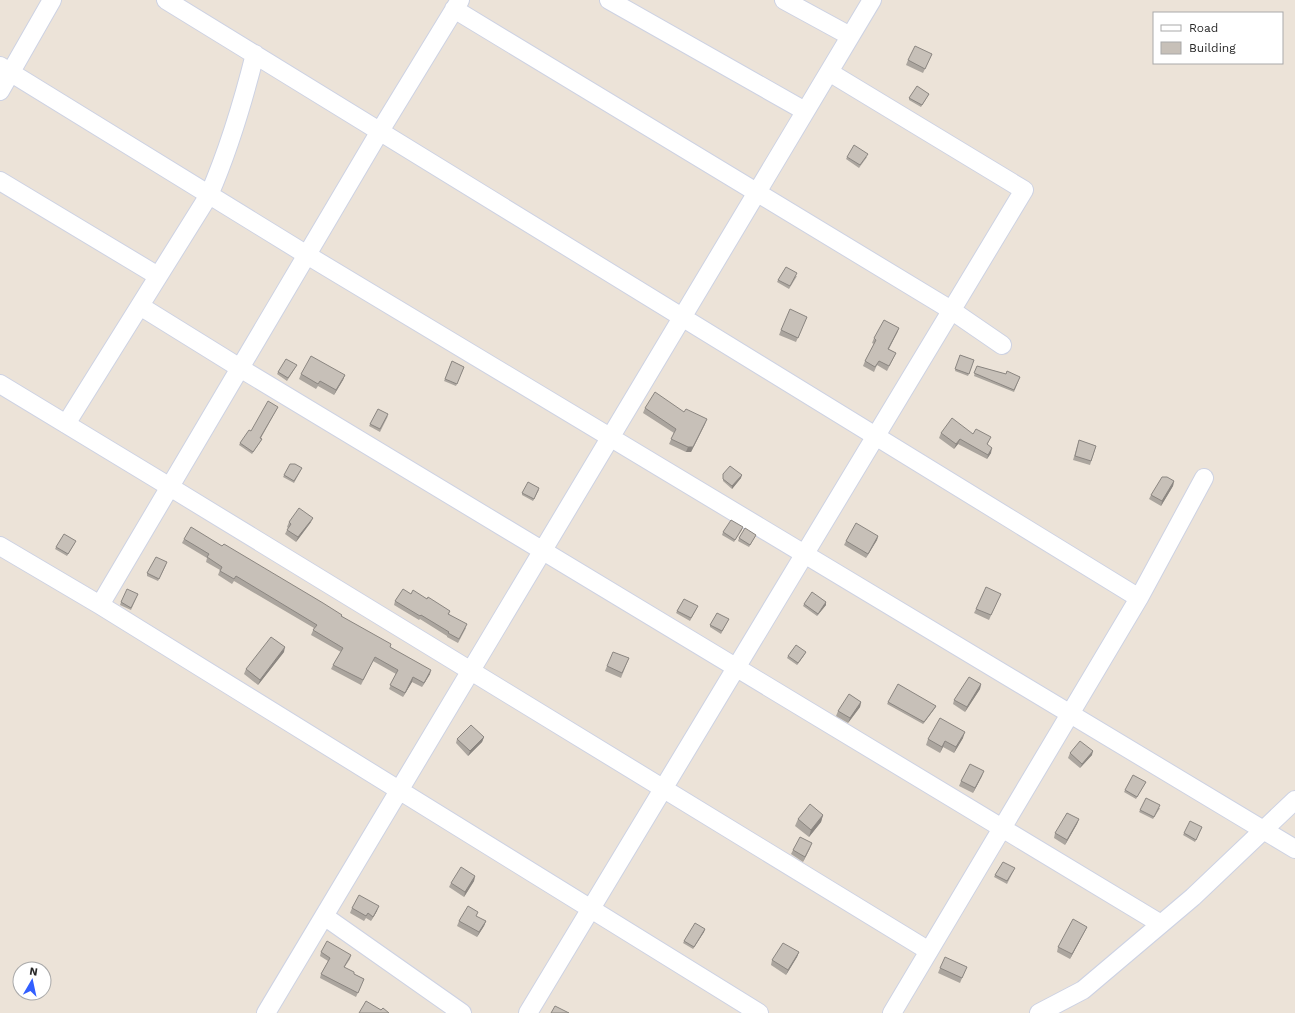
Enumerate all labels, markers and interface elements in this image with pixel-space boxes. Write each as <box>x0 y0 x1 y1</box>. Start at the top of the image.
legend <box>1153 12 1283 64</box>
text: Road <box>1189 21 1218 35</box>
text: Building <box>1189 41 1236 55</box>
north arrow <box>12 961 52 1001</box>
text: N <box>28 965 39 979</box>

